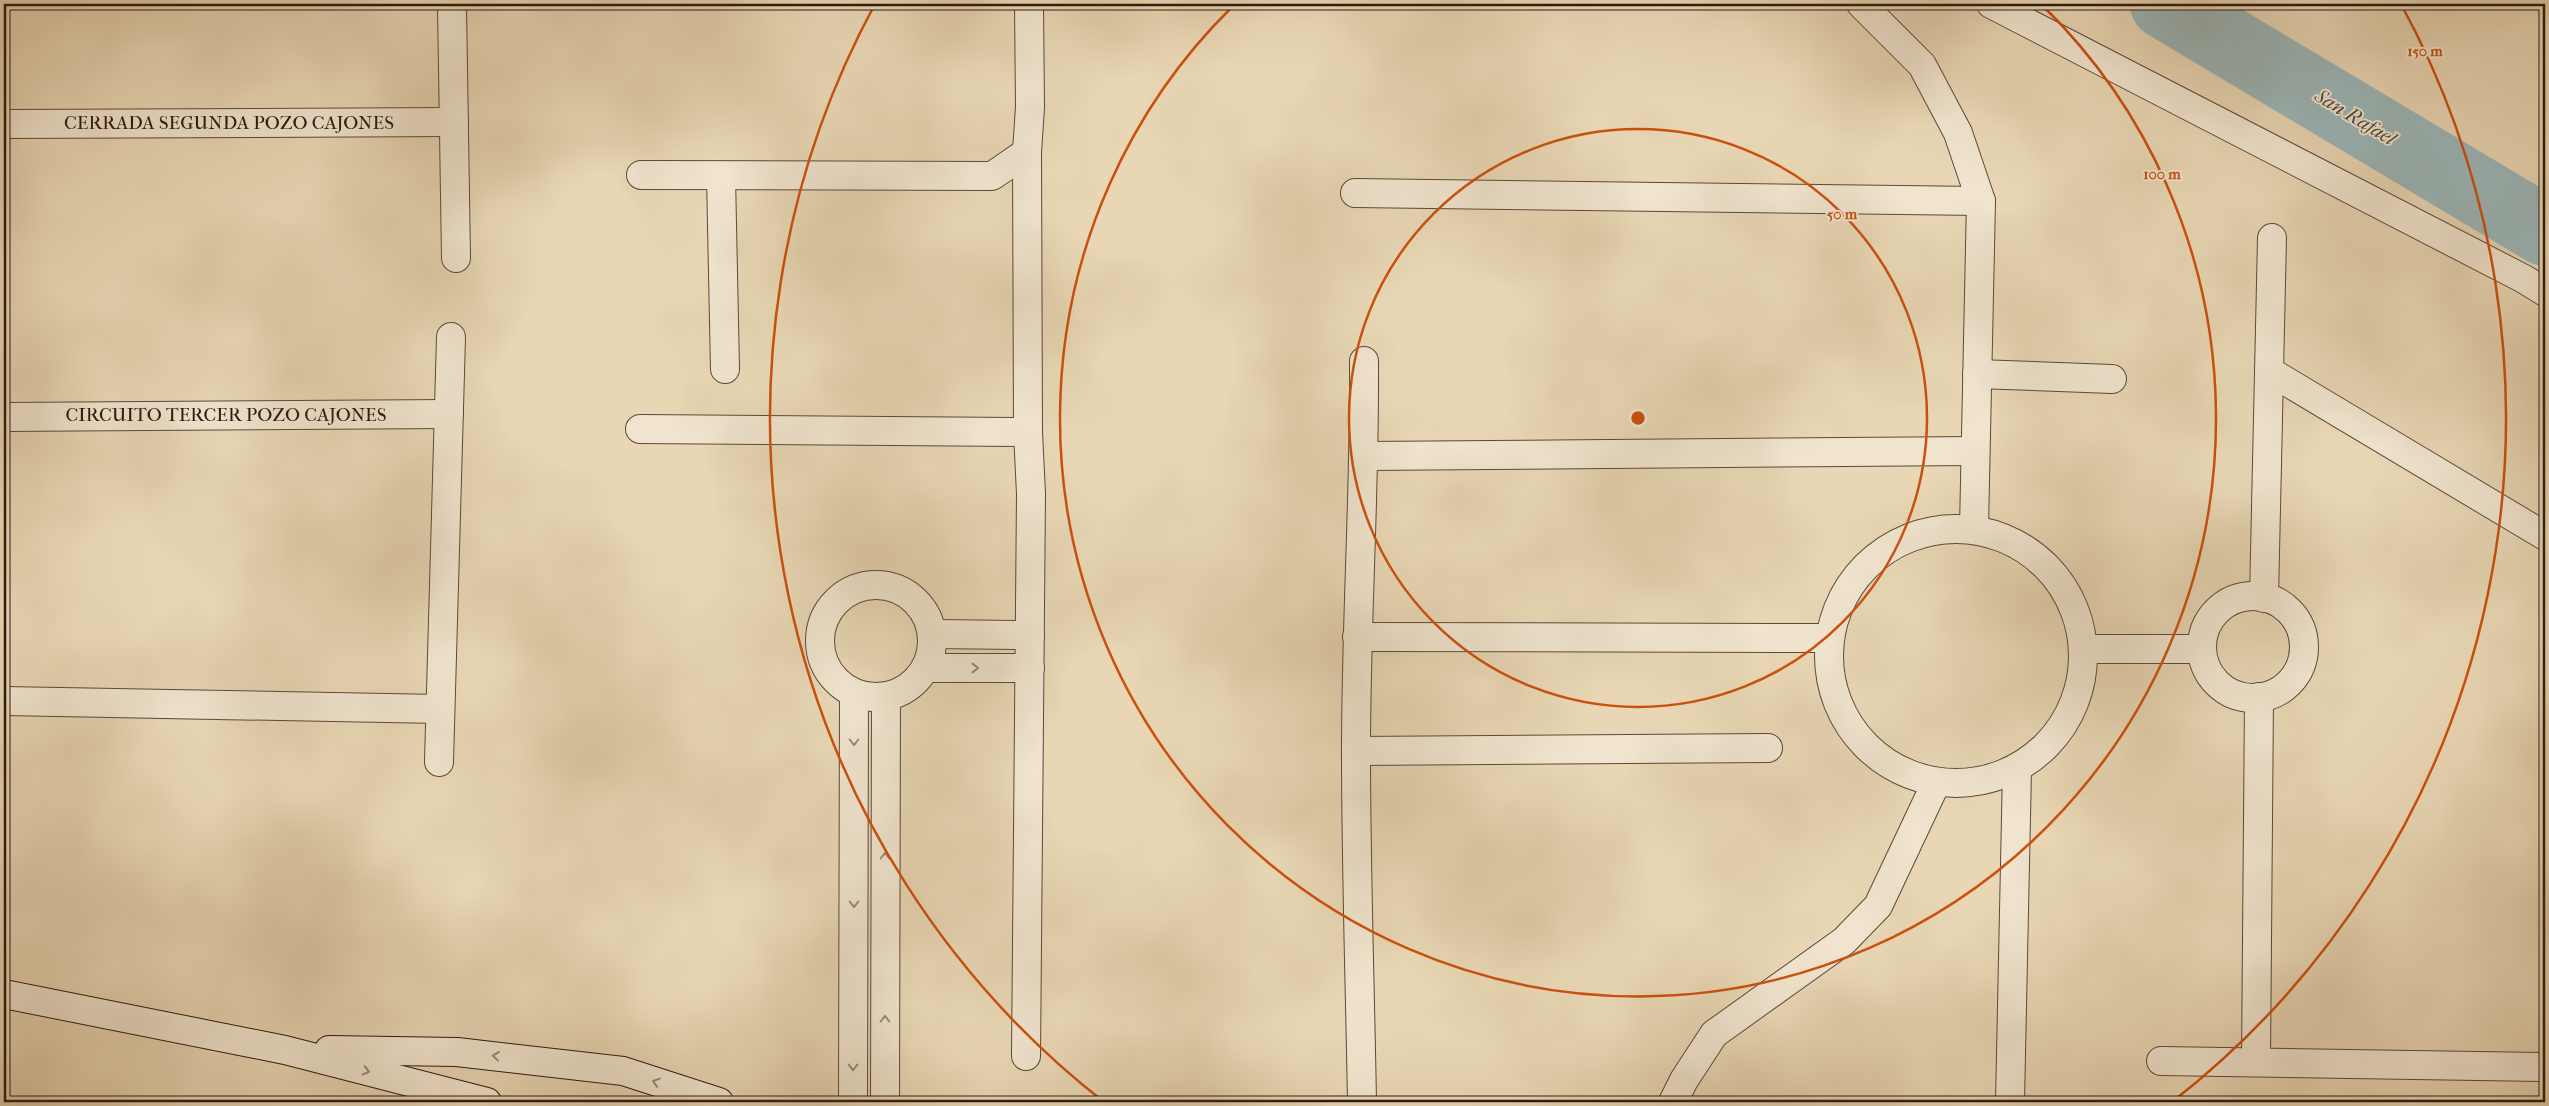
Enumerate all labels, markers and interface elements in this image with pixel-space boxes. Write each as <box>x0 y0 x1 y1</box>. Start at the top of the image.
text: 150 m <box>2407 42 2443 60</box>
water label: San Rafael <box>2310 84 2401 151</box>
street label: CERRADA SEGUNDA POZO CAJONES <box>64 112 394 134</box>
text: 100 m <box>2143 165 2181 183</box>
text: 50 m <box>1827 205 1858 223</box>
street label: CIRCUITO TERCER POZO CAJONES <box>66 404 387 426</box>
centre of rings <box>1629 409 1647 427</box>
one-way arrow <box>972 663 980 673</box>
one-way arrow <box>849 738 859 746</box>
one-way arrow <box>880 852 890 860</box>
one-way arrow <box>849 901 859 909</box>
one-way arrow <box>880 1014 890 1022</box>
one-way arrow <box>492 1051 500 1062</box>
one-way arrow <box>848 1064 858 1071</box>
one-way arrow <box>362 1065 371 1076</box>
one-way arrow <box>652 1077 661 1087</box>

